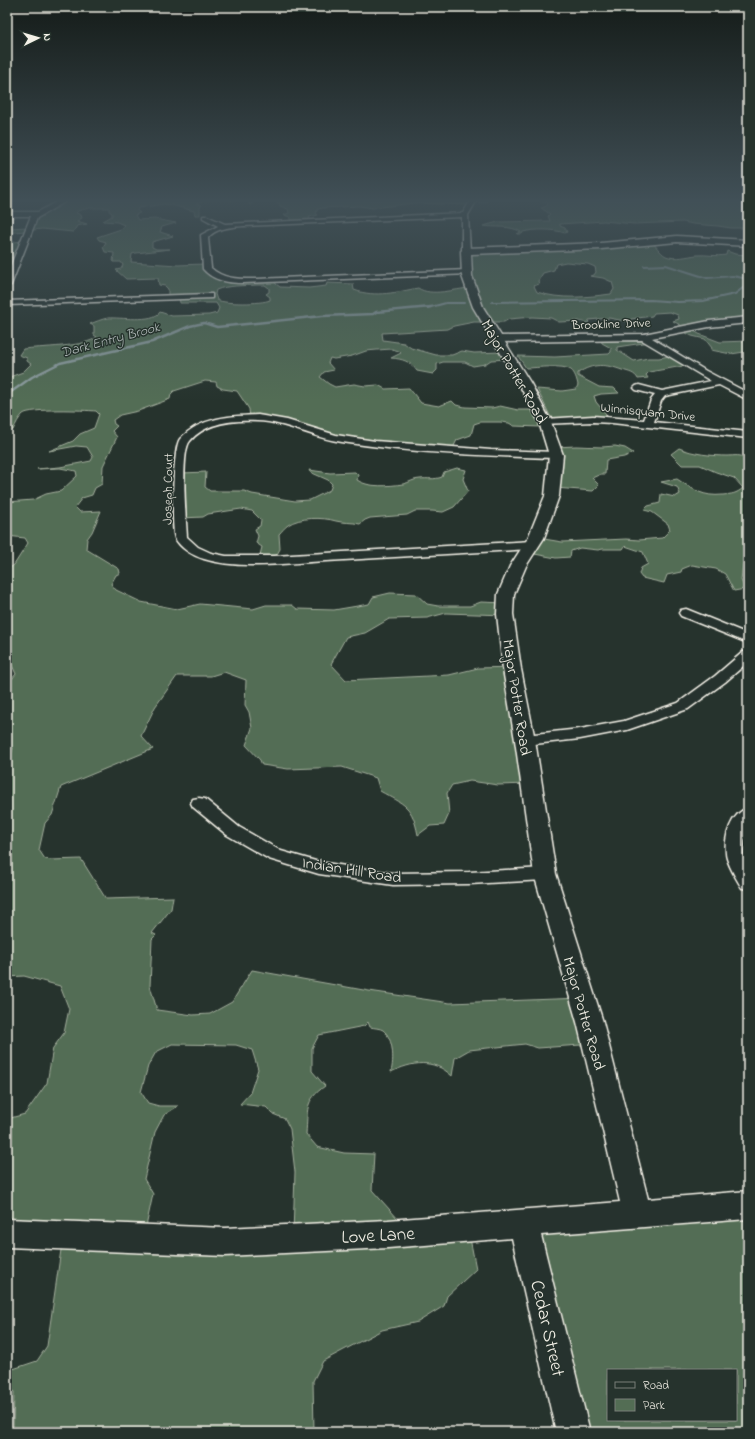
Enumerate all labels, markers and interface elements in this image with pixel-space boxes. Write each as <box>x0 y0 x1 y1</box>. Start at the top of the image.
north arrow <box>18 18 58 58</box>
text: N <box>39 33 55 42</box>
street label: Brookline Drive <box>570 314 651 335</box>
street label: Major Potter Road <box>474 315 553 429</box>
water label: Dark Entry Brook <box>59 317 163 364</box>
street label: Winnisquam Drive <box>600 398 696 427</box>
street label: Joseph Court <box>158 453 179 525</box>
street label: Major Potter Road <box>495 638 537 757</box>
street label: Indian Hill Road <box>300 851 403 891</box>
street label: Major Potter Road <box>555 954 611 1073</box>
street label: Love Lane <box>341 1221 416 1252</box>
street label: Cedar Street <box>522 1278 571 1380</box>
legend <box>607 1369 737 1421</box>
text: Road <box>643 1377 669 1395</box>
text: Park <box>643 1397 665 1415</box>

